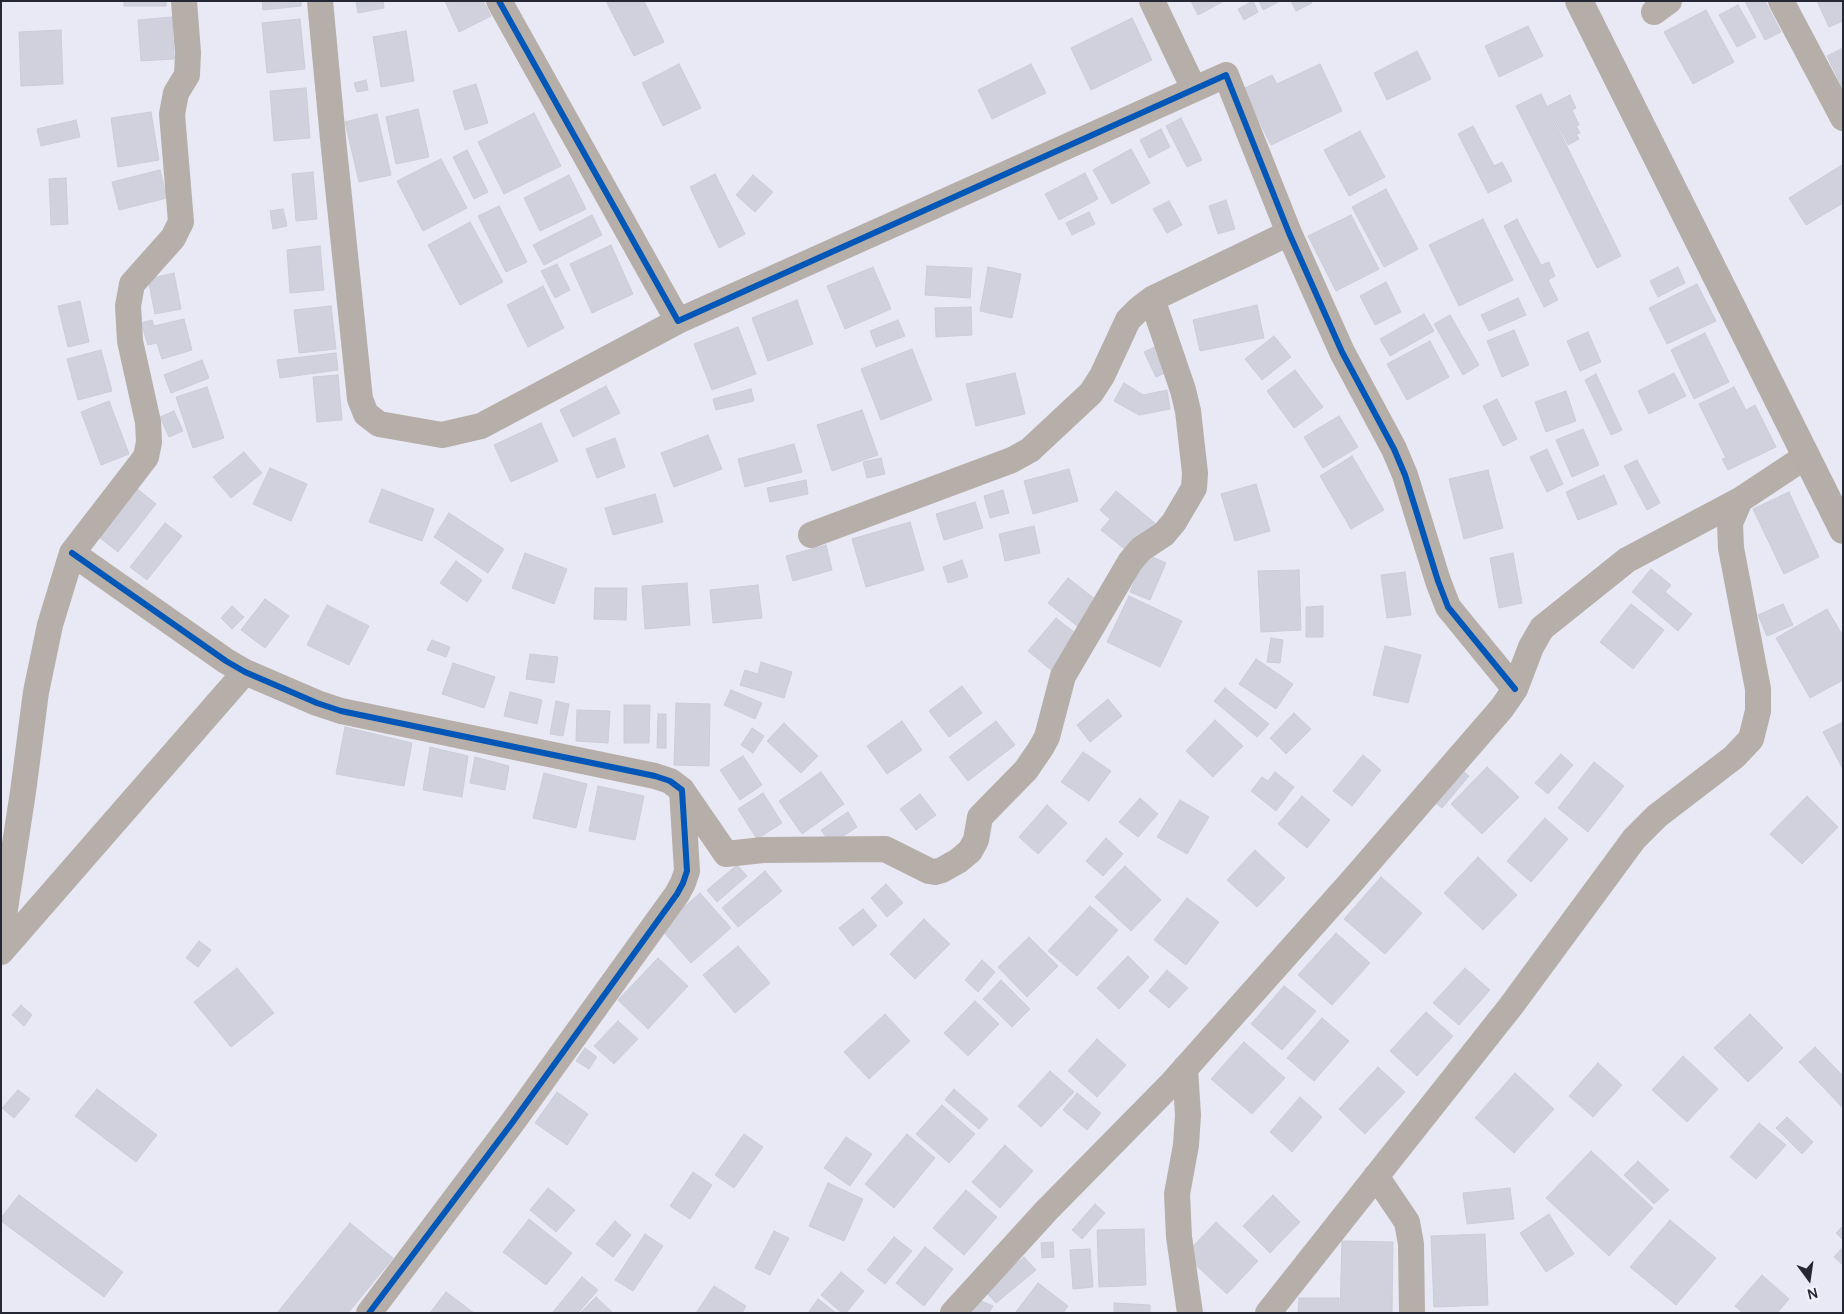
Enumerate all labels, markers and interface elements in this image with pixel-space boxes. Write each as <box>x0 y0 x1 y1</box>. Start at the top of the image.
north arrow <box>1784 1254 1834 1304</box>
text: N <box>1806 1284 1820 1304</box>

